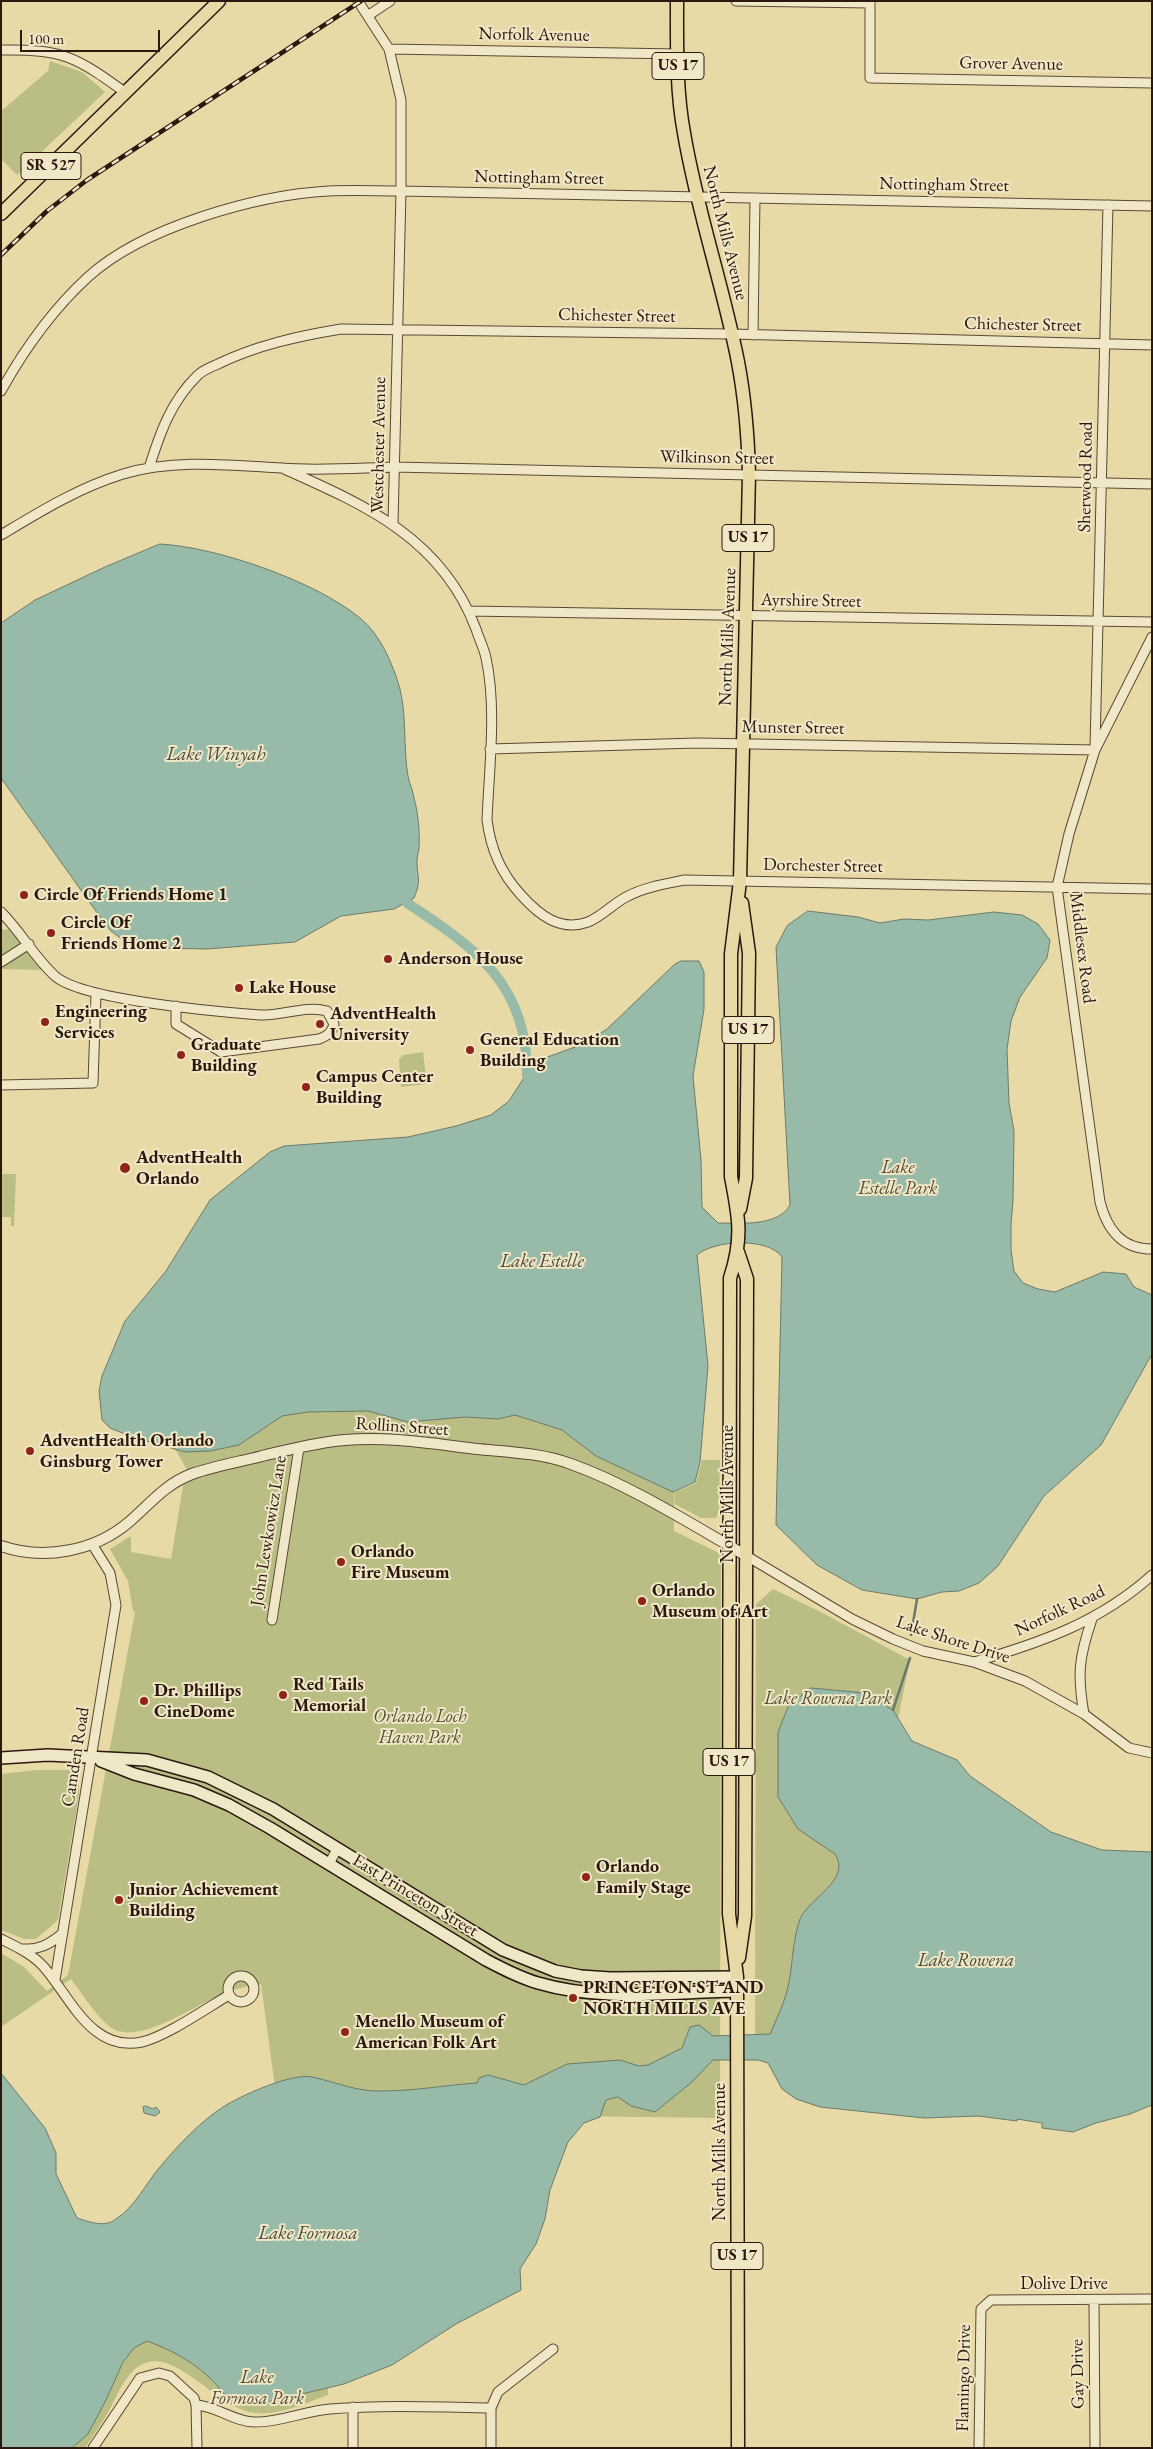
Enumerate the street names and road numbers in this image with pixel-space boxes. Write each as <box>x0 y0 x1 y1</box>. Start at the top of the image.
street label: Norfolk Avenue <box>478 23 590 47</box>
road number: US 17 <box>652 52 704 80</box>
street label: Grover Avenue <box>959 52 1063 76</box>
road number: SR 527 <box>21 153 81 180</box>
street label: North Mills Avenue <box>698 163 752 303</box>
street label: Nottingham Street <box>474 166 604 190</box>
street label: Nottingham Street <box>879 173 1009 197</box>
street label: Chichester Street <box>558 304 676 328</box>
street label: Chichester Street <box>964 313 1082 337</box>
street label: Westchester Avenue <box>367 377 391 513</box>
street label: Sherwood Road <box>1074 421 1098 533</box>
street label: Wilkinson Street <box>660 446 774 470</box>
road number: US 17 <box>722 524 774 552</box>
street label: North Mills Avenue <box>715 568 741 706</box>
street label: Ayrshire Street <box>760 589 862 613</box>
street label: Munster Street <box>741 716 845 740</box>
street label: Dorchester Street <box>763 854 883 878</box>
street label: Middlesex Road <box>1064 891 1100 1005</box>
road number: US 17 <box>722 1016 774 1044</box>
street label: Rollins Street <box>355 1413 449 1441</box>
street label: North Mills Avenue <box>717 1425 739 1563</box>
street label: John Lewkowicz Lane <box>246 1454 292 1608</box>
street label: Norfolk Road <box>1011 1581 1109 1641</box>
street label: Lake Shore Drive <box>893 1611 1013 1669</box>
street label: Camden Road <box>57 1705 95 1809</box>
road number: US 17 <box>703 1748 755 1775</box>
street label: East Princeton Street <box>348 1850 482 1942</box>
street label: North Mills Avenue <box>709 2083 731 2221</box>
road number: US 17 <box>711 2242 763 2270</box>
street label: Dolive Drive <box>1020 2273 1108 2295</box>
street label: Flamingo Drive <box>952 2324 976 2432</box>
street label: Gay Drive <box>1067 2339 1089 2409</box>

